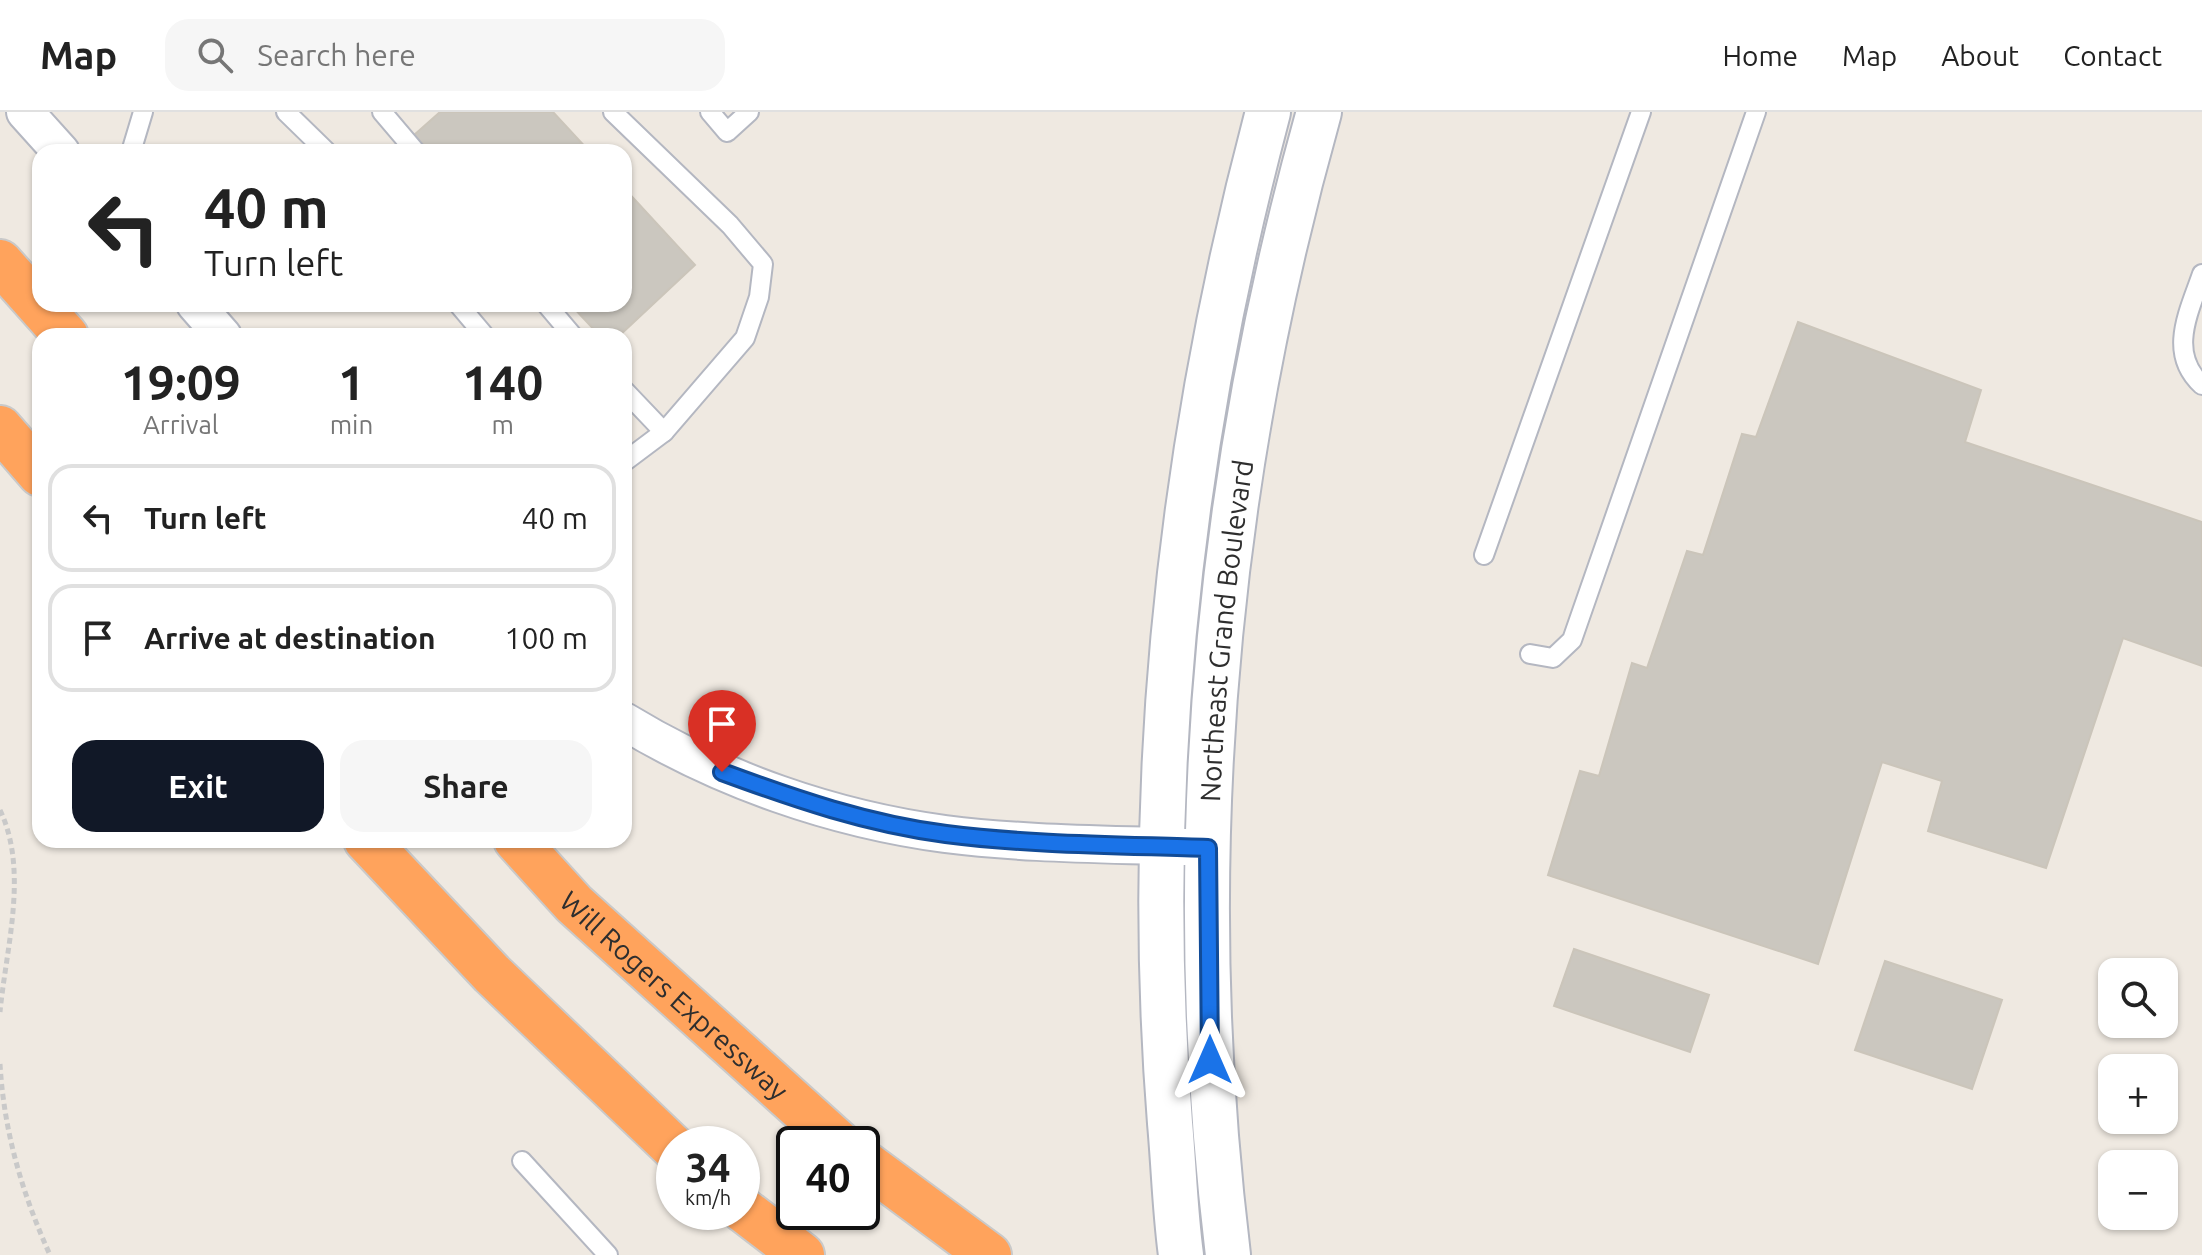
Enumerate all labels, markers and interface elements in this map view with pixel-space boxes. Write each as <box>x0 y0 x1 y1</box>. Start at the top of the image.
search box <box>165 19 725 91</box>
icon: search <box>193 33 237 77</box>
text: Map <box>40 34 117 76</box>
text: Search here <box>257 38 416 72</box>
text: Home <box>1723 40 1798 71</box>
text: Map <box>1842 40 1897 71</box>
text: About <box>1941 40 2019 71</box>
text: Contact <box>2063 40 2162 71</box>
icon: left <box>72 176 176 280</box>
text: 40 m <box>204 176 329 239</box>
text: Turn left <box>204 242 343 283</box>
text: 19:09 <box>121 355 241 409</box>
text: 1 <box>338 355 365 409</box>
text: 140 <box>462 355 543 409</box>
text: Arrival <box>143 410 219 439</box>
text: min <box>330 410 373 439</box>
text: m <box>491 410 514 439</box>
street label: Northeast Grand Boulevard <box>1194 457 1258 802</box>
icon: left <box>76 496 120 540</box>
text: Turn left <box>144 501 266 535</box>
text: 40 m <box>521 501 588 535</box>
icon: arrive <box>76 616 120 660</box>
text: Arrive at destination <box>144 621 436 655</box>
text: 100 m <box>504 621 588 655</box>
pin <box>688 690 756 772</box>
icon: arrive <box>700 702 744 746</box>
button: Exit <box>72 740 324 832</box>
button: Share <box>340 740 592 832</box>
street label: Will Rogers Expressway <box>555 884 795 1105</box>
map controls <box>2098 958 2178 1230</box>
button: search <box>2098 958 2178 1038</box>
position arrow <box>1168 1018 1252 1102</box>
button: + <box>2098 1054 2178 1134</box>
speed limit sign: 40 <box>776 1126 880 1230</box>
text: 34 <box>685 1145 731 1190</box>
button: − <box>2098 1150 2178 1230</box>
text: km/h <box>685 1186 731 1209</box>

